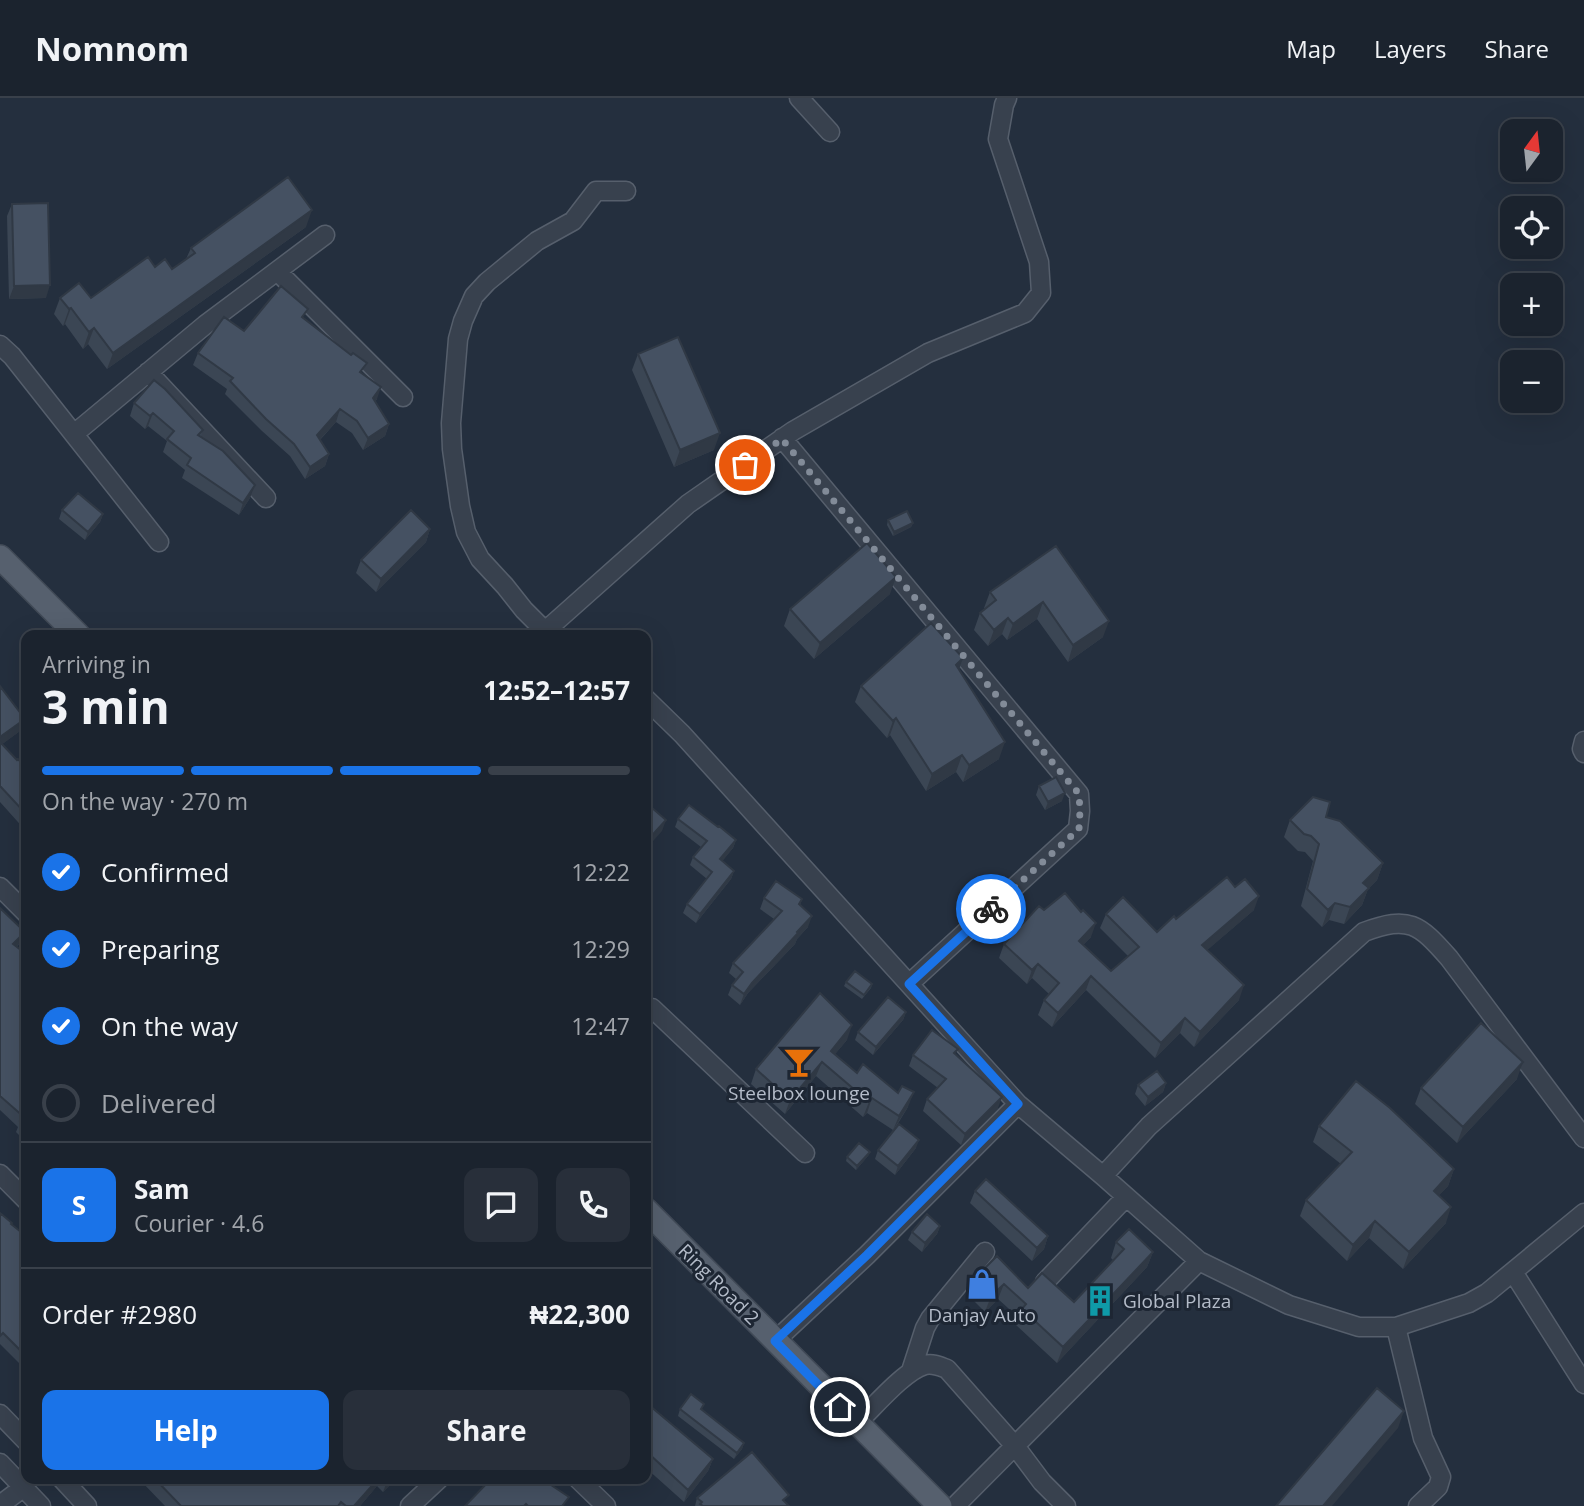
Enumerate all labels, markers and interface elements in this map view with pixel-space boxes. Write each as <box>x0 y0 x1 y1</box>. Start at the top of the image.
text: Nomnom <box>35 26 189 71</box>
text: Map <box>1286 32 1336 65</box>
text: Layers <box>1374 32 1447 65</box>
text: Share <box>1485 32 1549 65</box>
north arrow <box>1500 119 1563 182</box>
map controls <box>1500 119 1563 413</box>
button: locate <box>1500 196 1563 259</box>
button: + <box>1500 273 1563 336</box>
button: − <box>1500 350 1563 413</box>
pin <box>715 435 775 495</box>
icon: bag <box>726 446 764 484</box>
text: Arriving in <box>42 648 151 680</box>
text: 12:52–12:57 <box>483 672 630 708</box>
text: 3 min <box>42 675 170 737</box>
text: On the way · 270 m <box>42 785 248 817</box>
icon: check <box>42 853 80 891</box>
text: Confirmed <box>101 854 229 890</box>
text: 12:22 <box>571 856 630 888</box>
courier <box>956 874 1026 944</box>
icon: bike <box>972 890 1010 928</box>
icon: check <box>42 930 80 968</box>
text: Preparing <box>101 931 219 967</box>
text: 12:29 <box>571 933 630 965</box>
icon: check <box>42 1007 80 1045</box>
text: On the way <box>101 1008 238 1044</box>
text: 12:47 <box>571 1010 630 1042</box>
bar icon: Steelbox lounge <box>782 1045 816 1079</box>
place label: Steelbox lounge <box>728 1080 870 1106</box>
text: Delivered <box>101 1085 216 1121</box>
button: chat <box>464 1168 538 1242</box>
button: phone <box>556 1168 630 1242</box>
text: Sam <box>134 1171 190 1207</box>
text: S <box>72 1187 86 1223</box>
text: Courier · 4.6 <box>134 1207 264 1239</box>
street label: Ring Road 2 <box>673 1238 765 1330</box>
shop icon: Danjay Auto <box>965 1267 999 1301</box>
building icon: Global Plaza <box>1083 1284 1117 1318</box>
place label: Global Plaza <box>1123 1288 1231 1314</box>
text: Order #2980 <box>42 1296 197 1332</box>
text: ₦22,300 <box>529 1296 630 1332</box>
place label: Danjay Auto <box>928 1302 1036 1328</box>
pin <box>810 1377 870 1437</box>
icon: home <box>821 1388 859 1426</box>
button: Help <box>42 1390 329 1470</box>
button: Share <box>343 1390 630 1470</box>

